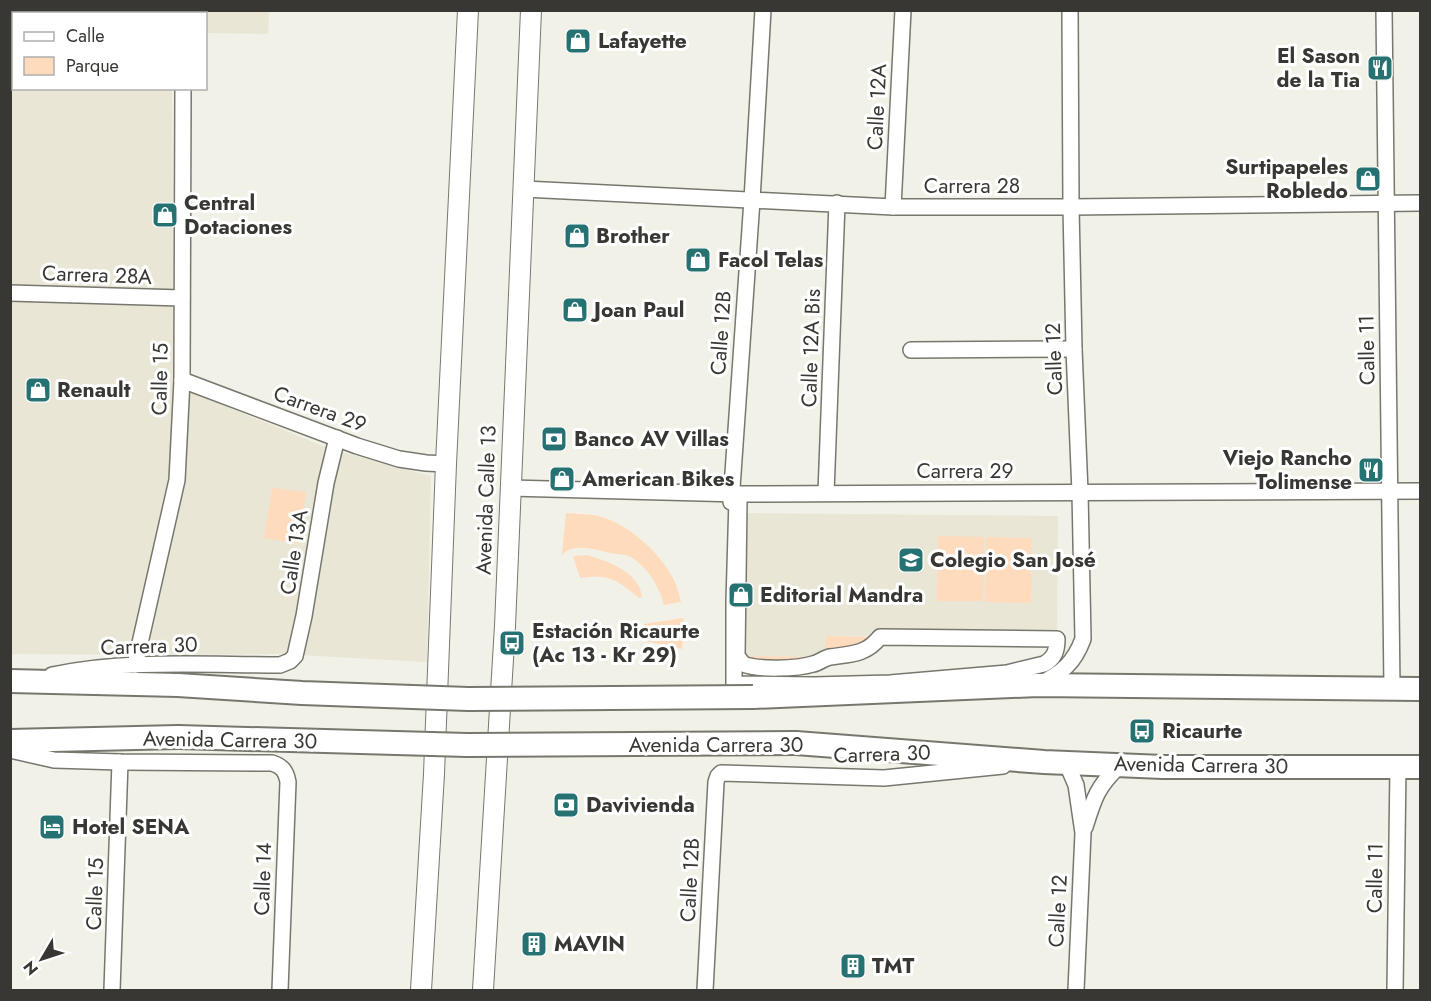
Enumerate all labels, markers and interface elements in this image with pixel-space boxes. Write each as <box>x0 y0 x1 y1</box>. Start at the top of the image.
legend <box>12 12 207 90</box>
text: Calle <box>66 23 105 49</box>
shop icon: Lafayette <box>563 26 593 56</box>
place label: Lafayette <box>598 26 687 56</box>
place label: El Sason de la Tia <box>1277 41 1360 95</box>
text: Parque <box>66 53 119 79</box>
restaurant icon: El Sason de la Tia <box>1365 53 1395 83</box>
street label: Calle 12A <box>860 63 894 151</box>
place label: Surtipapeles Robledo <box>1225 152 1348 206</box>
shop icon: Surtipapeles Robledo <box>1353 164 1383 194</box>
street label: Carrera 28 <box>924 171 1020 201</box>
place label: Central Dotaciones <box>184 188 292 242</box>
shop icon: Central Dotaciones <box>150 200 180 230</box>
shop icon: Brother <box>562 221 592 251</box>
place label: Brother <box>596 221 670 251</box>
shop icon: Facol Telas <box>683 245 713 275</box>
place label: Facol Telas <box>718 245 824 275</box>
street label: Carrera 28A <box>42 258 153 292</box>
street label: Calle 12A Bis <box>794 288 828 408</box>
street label: Calle 12B <box>703 290 739 376</box>
shop icon: Joan Paul <box>560 295 590 325</box>
place label: Joan Paul <box>590 295 685 325</box>
street label: Calle 11 <box>1351 315 1383 385</box>
street label: Calle 12 <box>1038 322 1070 396</box>
street label: Calle 15 <box>144 342 176 416</box>
shop icon: Renault <box>23 375 53 405</box>
place label: Renault <box>57 375 131 405</box>
street label: Carrera 29 <box>269 378 371 440</box>
bank icon: Banco AV Villas <box>539 424 569 454</box>
place label: Banco AV Villas <box>574 424 729 454</box>
street label: Avenida Calle 13 <box>468 425 504 575</box>
place label: Viejo Rancho Tolimense <box>1222 443 1352 497</box>
restaurant icon: Viejo Rancho Tolimense <box>1356 455 1386 485</box>
street label: Carrera 29 <box>916 456 1014 486</box>
shop icon: American Bikes <box>547 464 577 494</box>
place label: American Bikes <box>581 464 735 494</box>
street label: Calle 13A <box>272 507 316 597</box>
school or university icon: Colegio San José <box>896 545 926 575</box>
place label: Colegio San José <box>930 545 1096 575</box>
shop icon: Editorial Mandra <box>726 580 756 610</box>
place label: Editorial Mandra <box>760 580 923 610</box>
place label: Estación Ricaurte (Ac 13 - Kr 29) <box>532 616 700 670</box>
bus stop icon: Estación Ricaurte (Ac 13 - Kr 29) <box>497 628 527 658</box>
street label: Carrera 30 <box>100 629 198 663</box>
bus stop icon: Ricaurte <box>1127 716 1157 746</box>
place label: Ricaurte <box>1162 716 1243 746</box>
street label: Avenida Carrera 30 <box>143 723 317 757</box>
street label: Avenida Carrera 30 <box>629 730 803 760</box>
street label: Carrera 30 <box>833 737 931 771</box>
street label: Avenida Carrera 30 <box>1114 748 1288 782</box>
bank icon: Davivienda <box>551 790 581 820</box>
place label: Davivienda <box>586 790 695 820</box>
hotel icon: Hotel SENA <box>37 812 67 842</box>
place label: Hotel SENA <box>72 812 190 842</box>
street label: Calle 12B <box>673 837 707 923</box>
street label: Calle 14 <box>247 842 279 916</box>
street label: Calle 11 <box>1359 843 1391 913</box>
street label: Calle 15 <box>79 857 111 931</box>
street label: Calle 12 <box>1041 874 1075 948</box>
north arrow <box>12 929 72 989</box>
building icon: MAVIN <box>519 929 549 959</box>
place label: MAVIN <box>554 929 625 959</box>
building icon: TMT <box>838 951 868 981</box>
place label: TMT <box>872 951 914 981</box>
text: N <box>18 956 44 980</box>

